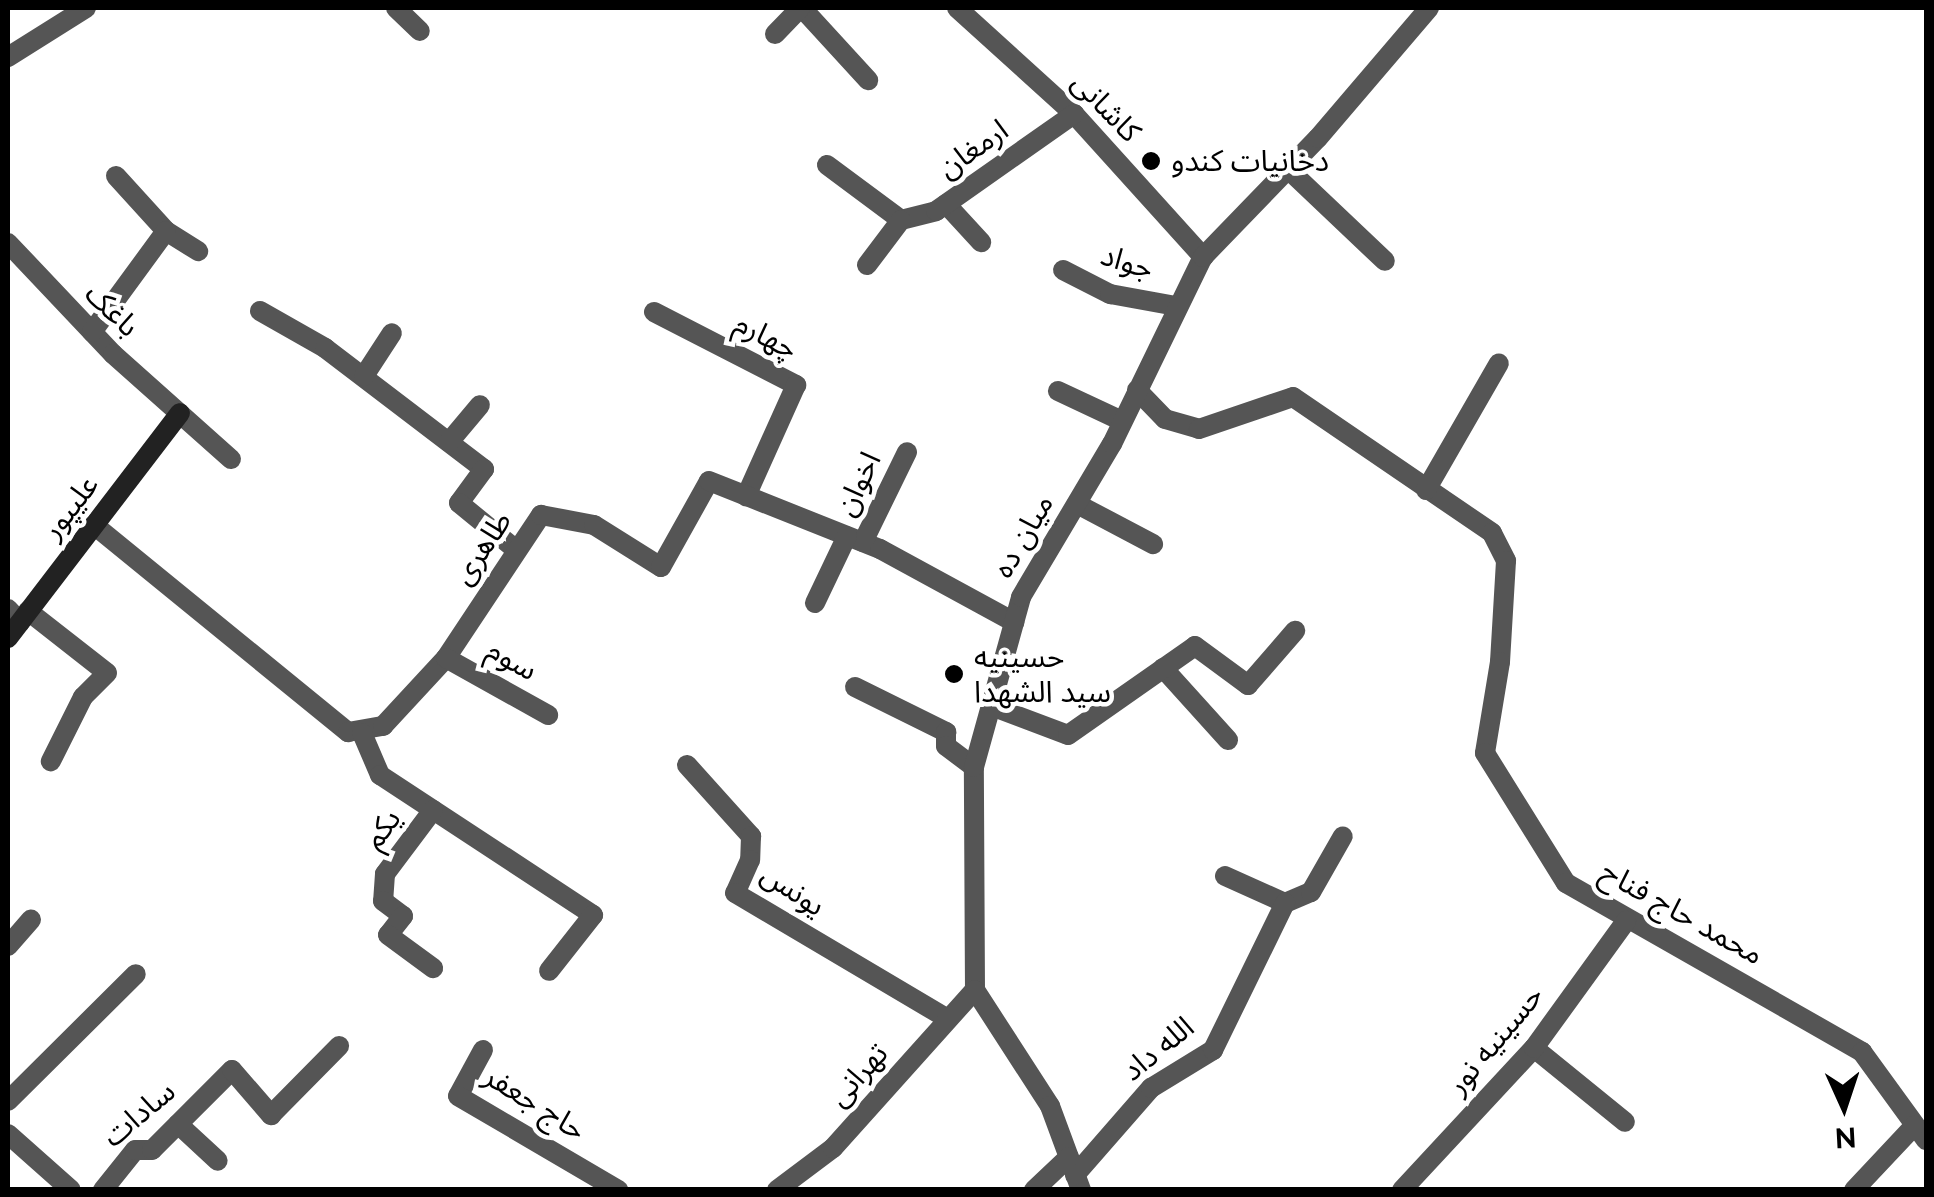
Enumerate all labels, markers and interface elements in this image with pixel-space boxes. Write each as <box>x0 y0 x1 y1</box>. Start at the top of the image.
street label: کاشانی <box>1064 64 1148 150</box>
street label: ارمغان <box>931 112 1015 186</box>
place label: دخانیات کندو <box>1171 143 1329 179</box>
marker: دخانیات کندو <box>1140 150 1162 172</box>
street label: جواد <box>1096 237 1158 287</box>
street label: باغک <box>78 276 146 344</box>
street label: چهارم <box>728 305 804 367</box>
street label: اخوان <box>827 446 889 522</box>
street label: علیپور <box>34 468 106 546</box>
street label: میان ده <box>985 488 1061 584</box>
street label: طاهری <box>444 504 520 592</box>
street label: سوم <box>480 632 544 688</box>
place label: حسینیه سید الشهدا <box>974 639 1111 710</box>
marker: حسینیه سید الشهدا <box>943 663 965 685</box>
street label: یکم <box>355 802 409 856</box>
street label: محمد حاج فناح <box>1594 853 1770 973</box>
street label: یونس <box>754 856 832 924</box>
street label: حسینیه نور <box>1439 978 1551 1102</box>
street label: الله داد <box>1115 1009 1201 1089</box>
street label: تهرانی <box>820 1036 896 1114</box>
north arrow <box>1794 1057 1894 1157</box>
street label: حاج جعفر <box>477 1058 593 1148</box>
street label: سادات <box>95 1073 183 1155</box>
text: N <box>1834 1120 1857 1154</box>

